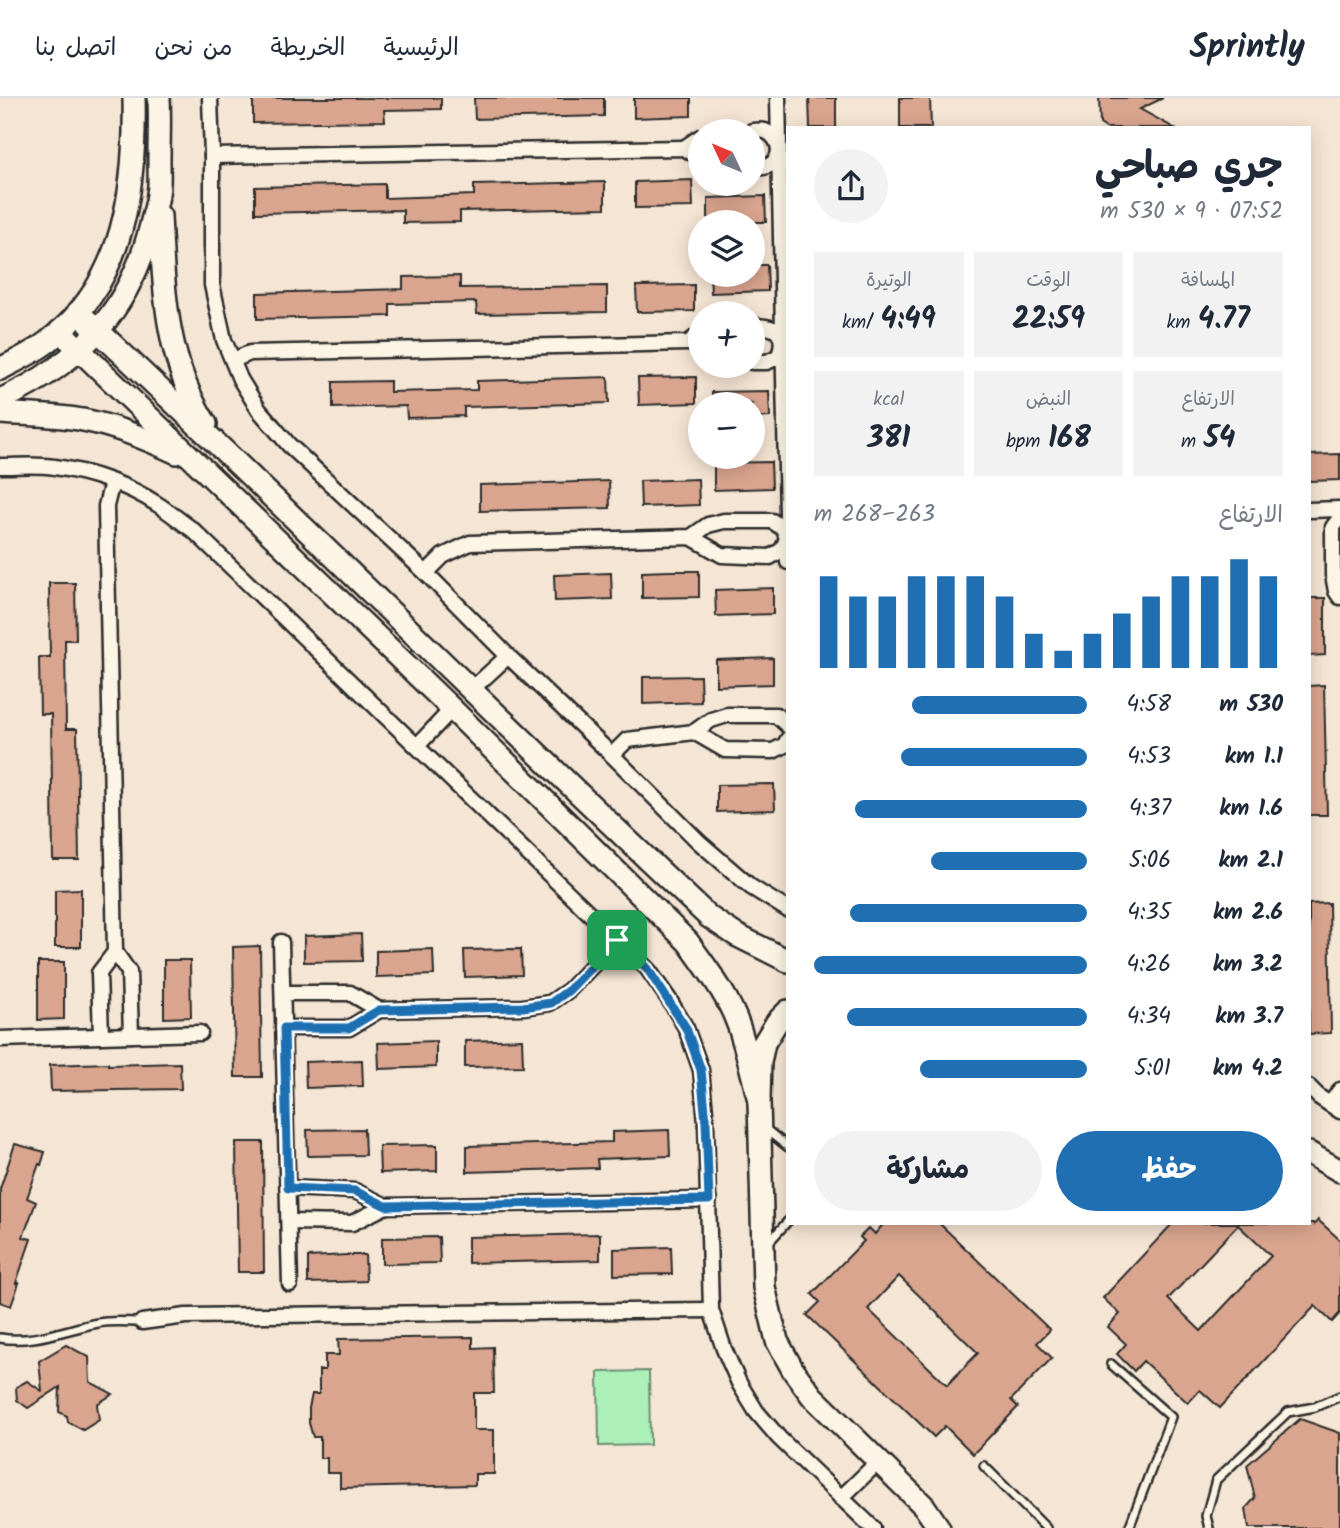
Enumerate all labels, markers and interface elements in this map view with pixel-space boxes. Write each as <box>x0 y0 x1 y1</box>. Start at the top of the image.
text: Sprintly <box>1189 22 1305 75</box>
text: اتصل بنا <box>35 29 116 68</box>
text: من نحن <box>154 29 233 68</box>
text: الخريطة <box>271 29 345 68</box>
text: الرئيسية <box>383 29 459 68</box>
north arrow <box>688 119 765 196</box>
map controls <box>688 119 765 469</box>
text: جري صباحي <box>1095 138 1283 198</box>
button: share <box>814 149 888 223</box>
text: 07:52 · 9 × 530 m <box>1100 194 1283 230</box>
button: layers <box>688 210 765 287</box>
text: الوتيرة <box>866 266 912 296</box>
text: الوقت <box>1026 266 1071 296</box>
text: المسافة <box>1181 266 1235 296</box>
text: 4:49 <box>880 296 936 344</box>
text: 22:59 <box>1012 296 1085 344</box>
text: 4.77 <box>1198 296 1250 344</box>
button: + <box>688 301 765 378</box>
text: /km <box>842 308 880 338</box>
text: km <box>1166 308 1198 338</box>
text: kcal <box>873 385 904 415</box>
text: النبض <box>1026 385 1071 415</box>
text: الارتفاع <box>1182 385 1235 415</box>
button: − <box>688 392 765 469</box>
text: 381 <box>867 415 910 463</box>
text: 168 <box>1048 415 1091 463</box>
text: 54 <box>1204 415 1235 463</box>
text: bpm <box>1006 427 1048 457</box>
text: m <box>1181 427 1204 457</box>
text: 263–268 m <box>814 497 935 533</box>
text: الارتفاع <box>1219 498 1283 534</box>
text: 4:58 <box>1126 687 1171 723</box>
text: 530 m <box>1219 687 1283 723</box>
text: 4:53 <box>1127 739 1171 775</box>
text: 1.1 km <box>1225 739 1283 775</box>
text: 4:37 <box>1129 791 1171 827</box>
text: 1.6 km <box>1219 791 1283 827</box>
text: 5:06 <box>1129 843 1171 879</box>
text: 2.1 km <box>1218 843 1283 879</box>
text: 4:35 <box>1127 895 1171 931</box>
text: 2.6 km <box>1213 895 1283 931</box>
pin <box>587 910 647 970</box>
icon: arrive <box>598 921 636 959</box>
text: 4:26 <box>1127 947 1171 983</box>
text: 3.2 km <box>1213 947 1283 983</box>
text: 4:34 <box>1127 999 1171 1035</box>
text: 3.7 km <box>1215 999 1283 1035</box>
text: 5:01 <box>1134 1051 1171 1087</box>
text: 4.2 km <box>1213 1051 1283 1087</box>
button: مشاركة <box>814 1131 1042 1211</box>
button: حفظ <box>1056 1131 1283 1211</box>

